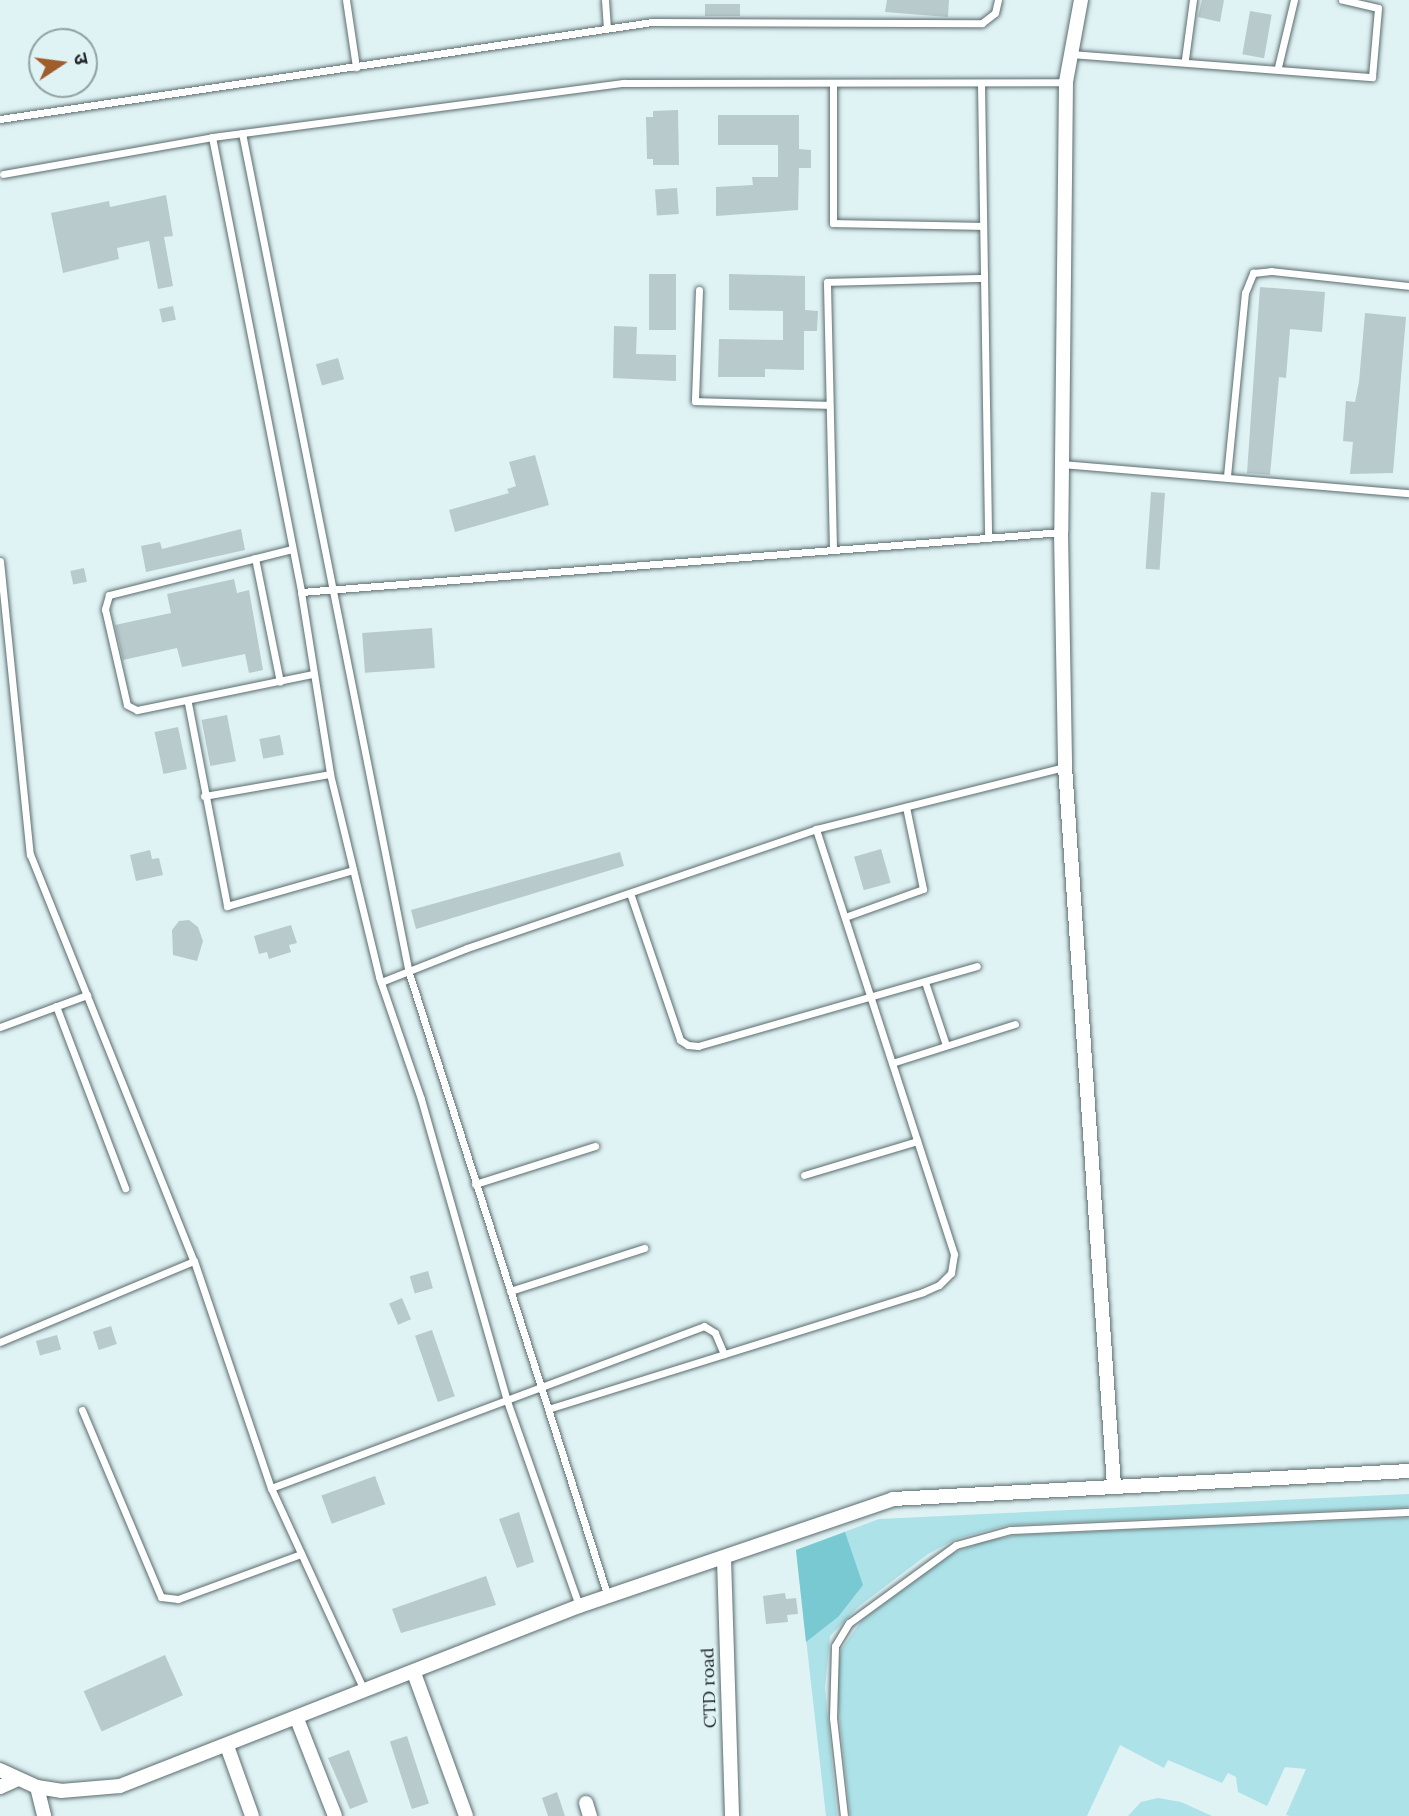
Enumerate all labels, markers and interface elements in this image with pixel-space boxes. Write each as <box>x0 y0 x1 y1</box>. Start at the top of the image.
north arrow <box>28 28 98 98</box>
text: उ <box>69 51 94 67</box>
street label: CTD road <box>697 1647 721 1729</box>

